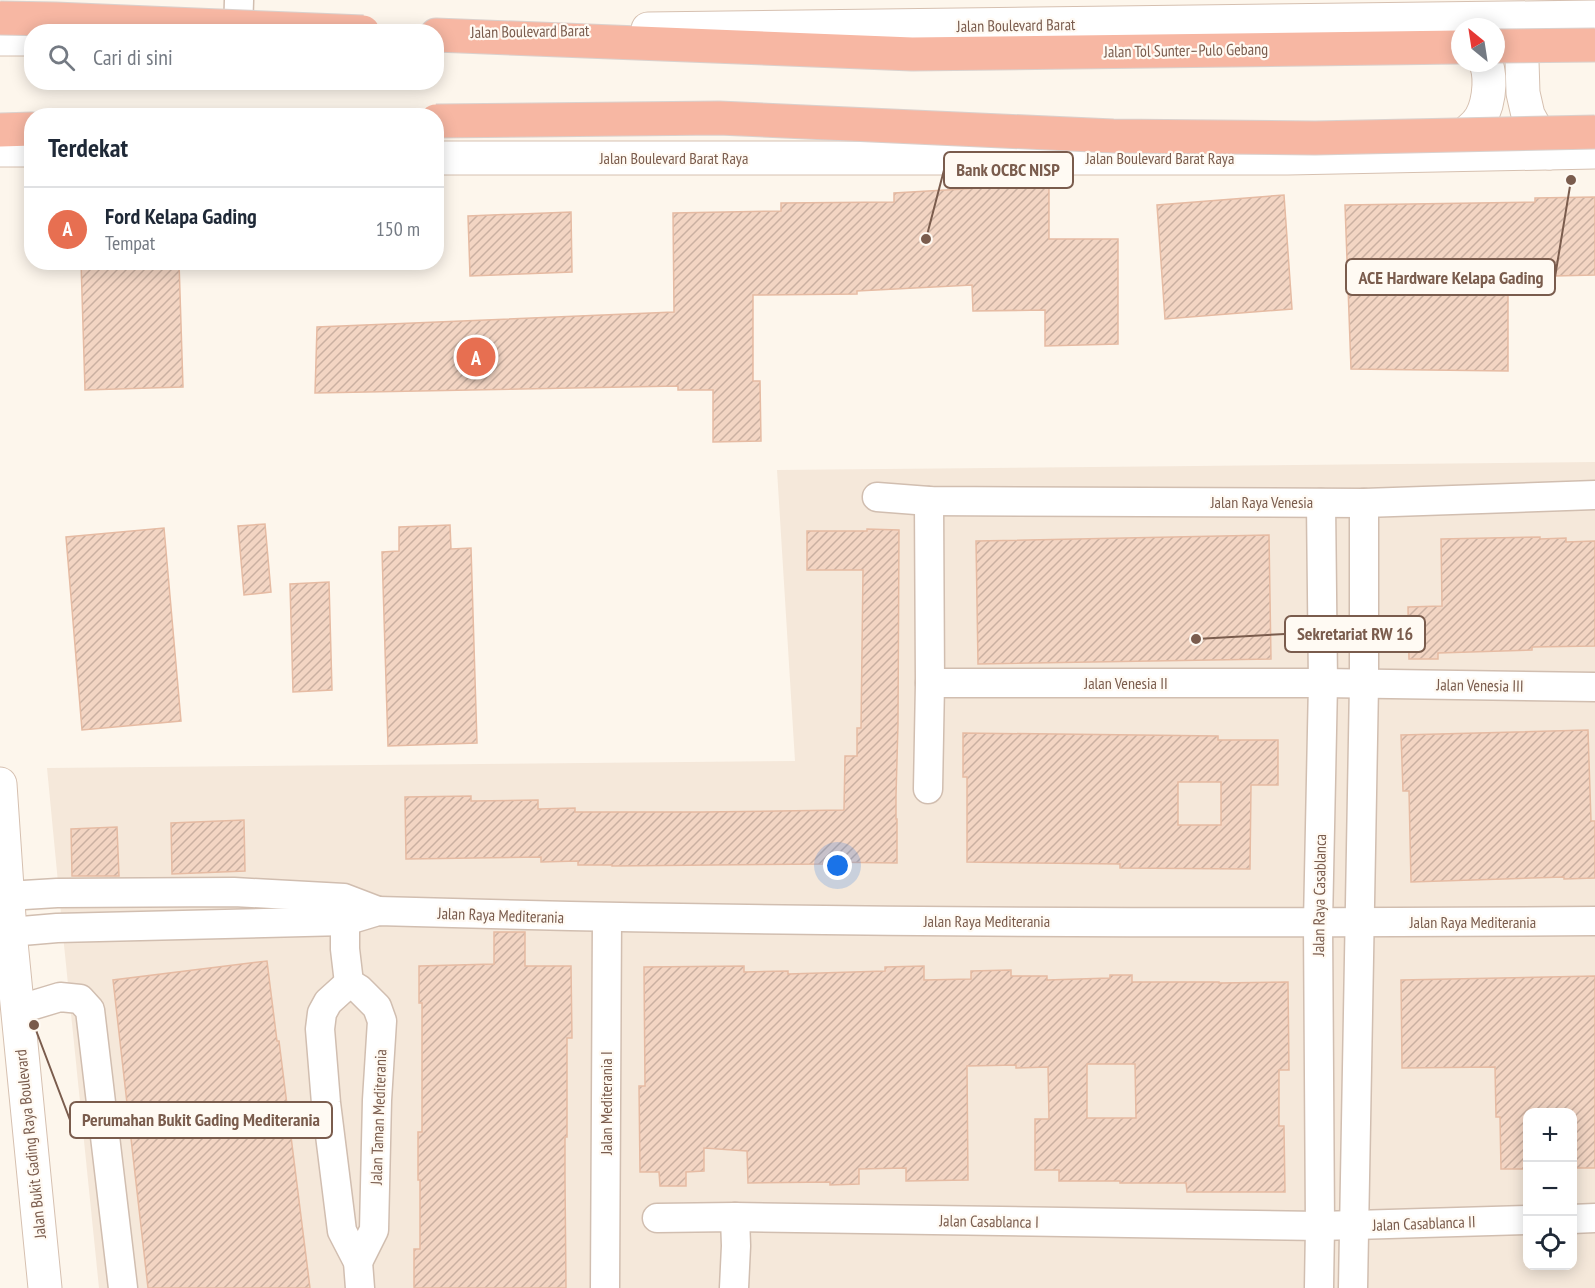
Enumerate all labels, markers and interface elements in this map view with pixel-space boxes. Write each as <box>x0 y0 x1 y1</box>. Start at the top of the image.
street label: Jalan Boulevard Barat <box>955 14 1076 36</box>
north arrow <box>1451 18 1505 72</box>
street label: Jalan Boulevard Barat <box>469 20 590 42</box>
search box <box>24 24 444 90</box>
street label: Jalan Tol Sunter–Pulo Gebang <box>1103 39 1268 61</box>
icon: search <box>45 41 78 74</box>
text: Cari di sini <box>93 43 173 71</box>
text: Terdekat <box>48 131 128 164</box>
street label: Jalan Boulevard Barat Raya <box>599 148 748 168</box>
street label: Jalan Boulevard Barat Raya <box>1085 148 1234 168</box>
callout: Bank OCBC NISP <box>944 152 1073 188</box>
text: Bank OCBC NISP <box>956 158 1060 181</box>
text: Ford Kelapa Gading <box>105 202 257 230</box>
text: A <box>62 216 73 242</box>
text: 150 m <box>376 216 420 242</box>
text: Tempat <box>105 230 155 256</box>
callout: ACE Hardware Kelapa Gading <box>1346 259 1555 295</box>
text: ACE Hardware Kelapa Gading <box>1357 266 1544 289</box>
pin: A <box>456 334 496 380</box>
street label: Jalan Raya Venesia <box>1210 492 1313 512</box>
callout: Sekretariat RW 16 <box>1285 616 1425 652</box>
text: Sekretariat RW 16 <box>1297 622 1413 645</box>
street label: Jalan Venesia II <box>1083 673 1168 693</box>
street label: Jalan Venesia III <box>1435 674 1524 696</box>
street label: Jalan Raya Casablanca <box>1308 834 1330 957</box>
your location <box>823 851 852 880</box>
street label: Jalan Raya Mediterania <box>436 903 565 927</box>
street label: Jalan Raya Mediterania <box>923 911 1050 931</box>
street label: Jalan Raya Mediterania <box>1409 912 1536 932</box>
street label: Jalan Bukit Gading Raya Boulevard <box>10 1048 50 1241</box>
street label: Jalan Taman Mediterania <box>366 1049 390 1186</box>
street label: Jalan Mediterania I <box>596 1051 616 1156</box>
callout: Perumahan Bukit Gading Mediterania <box>70 1102 332 1138</box>
text: Perumahan Bukit Gading Mediterania <box>82 1108 320 1131</box>
map controls <box>1523 1108 1577 1270</box>
button: + <box>1523 1108 1577 1162</box>
button: − <box>1523 1162 1577 1216</box>
street label: Jalan Casablanca I <box>938 1210 1039 1232</box>
street label: Jalan Casablanca II <box>1371 1211 1476 1235</box>
button: locate <box>1523 1216 1577 1270</box>

